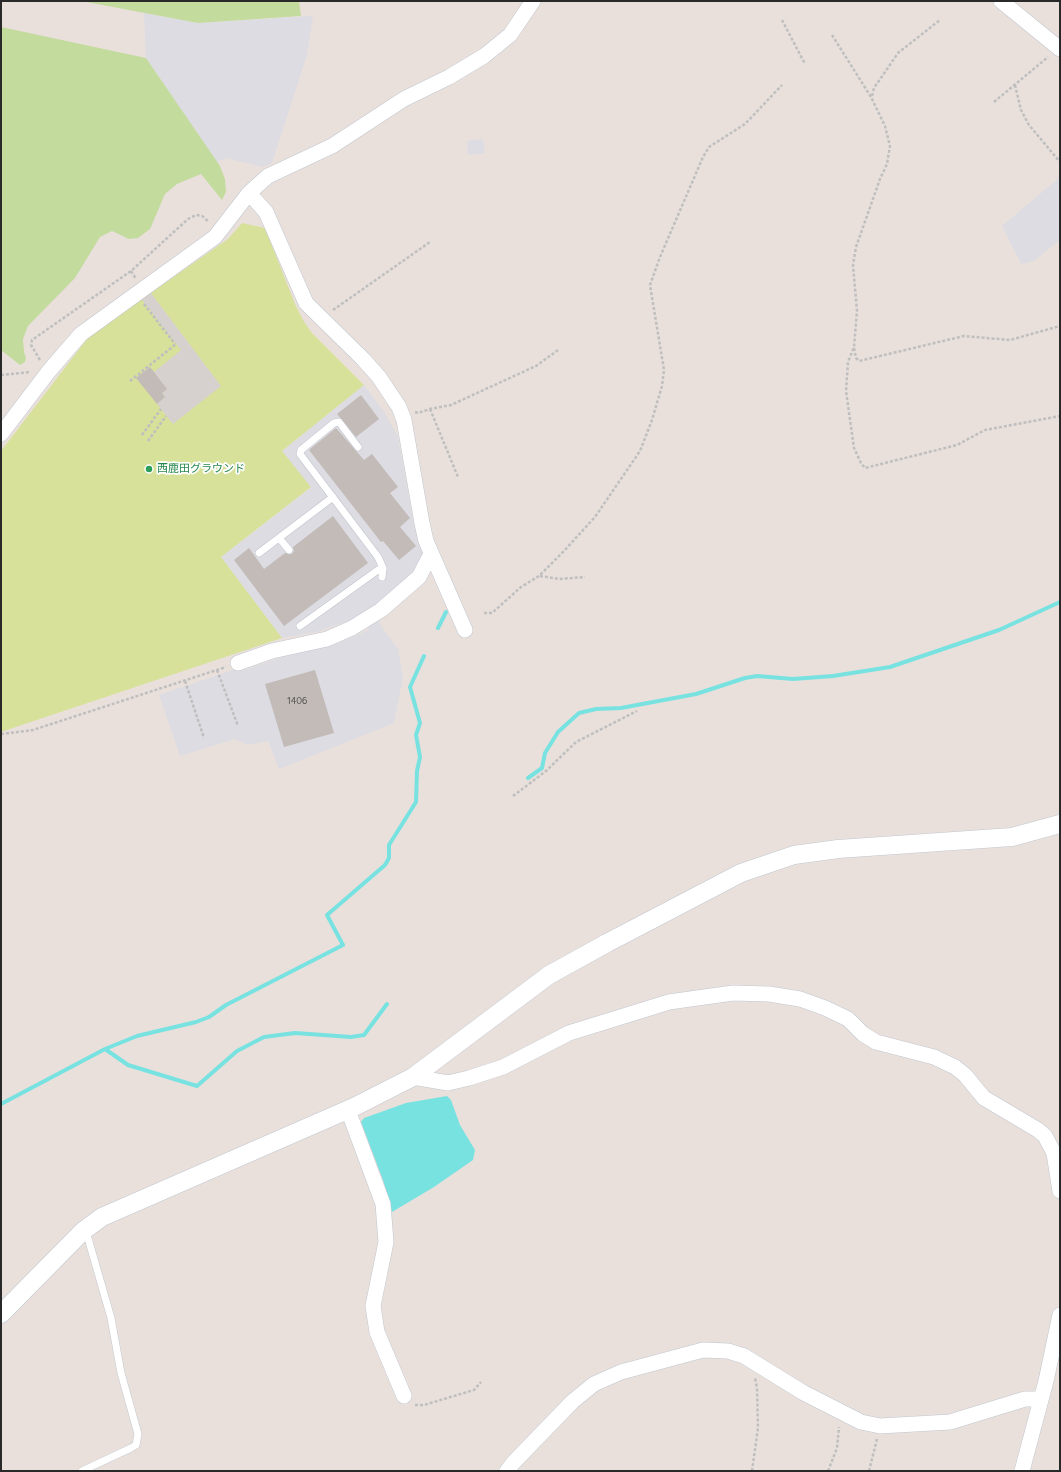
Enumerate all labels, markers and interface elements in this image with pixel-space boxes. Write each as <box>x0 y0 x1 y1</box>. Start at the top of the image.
place label: 西鹿田グラウンド <box>157 462 245 476</box>
marker: 西鹿田グラウンド <box>144 464 154 474</box>
house number: 1406 <box>287 696 307 706</box>

